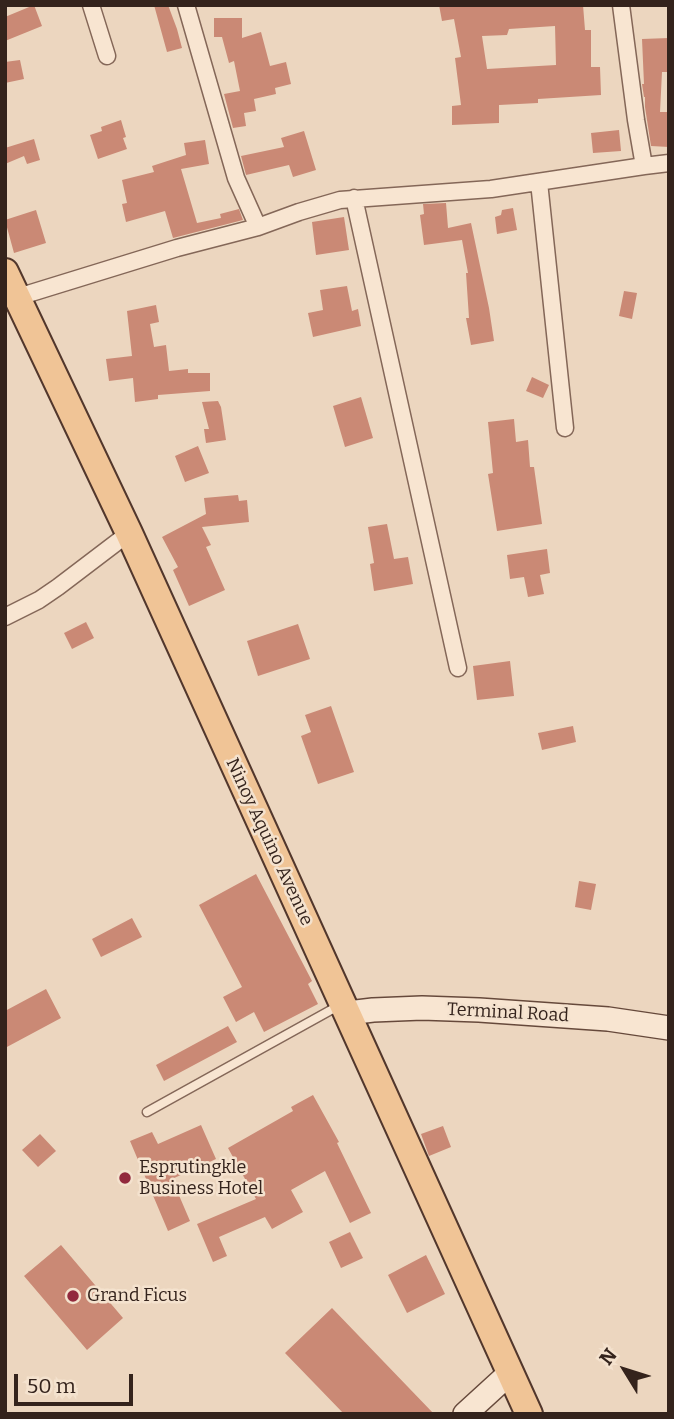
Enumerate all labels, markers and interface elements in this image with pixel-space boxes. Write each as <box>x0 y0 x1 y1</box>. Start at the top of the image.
street label: Ninoy Aquino Avenue <box>221 755 317 929</box>
street label: Terminal Road <box>446 999 570 1027</box>
place label: Esprutingkle Business Hotel <box>139 1157 263 1200</box>
marker: Esprutingkle Business Hotel <box>117 1170 133 1186</box>
place label: Grand Ficus <box>87 1285 187 1307</box>
marker: Grand Ficus <box>65 1288 81 1304</box>
north arrow <box>590 1335 660 1405</box>
text: N <box>594 1344 622 1370</box>
scale bar <box>18 1360 136 1404</box>
text: 50 m <box>27 1373 76 1399</box>

